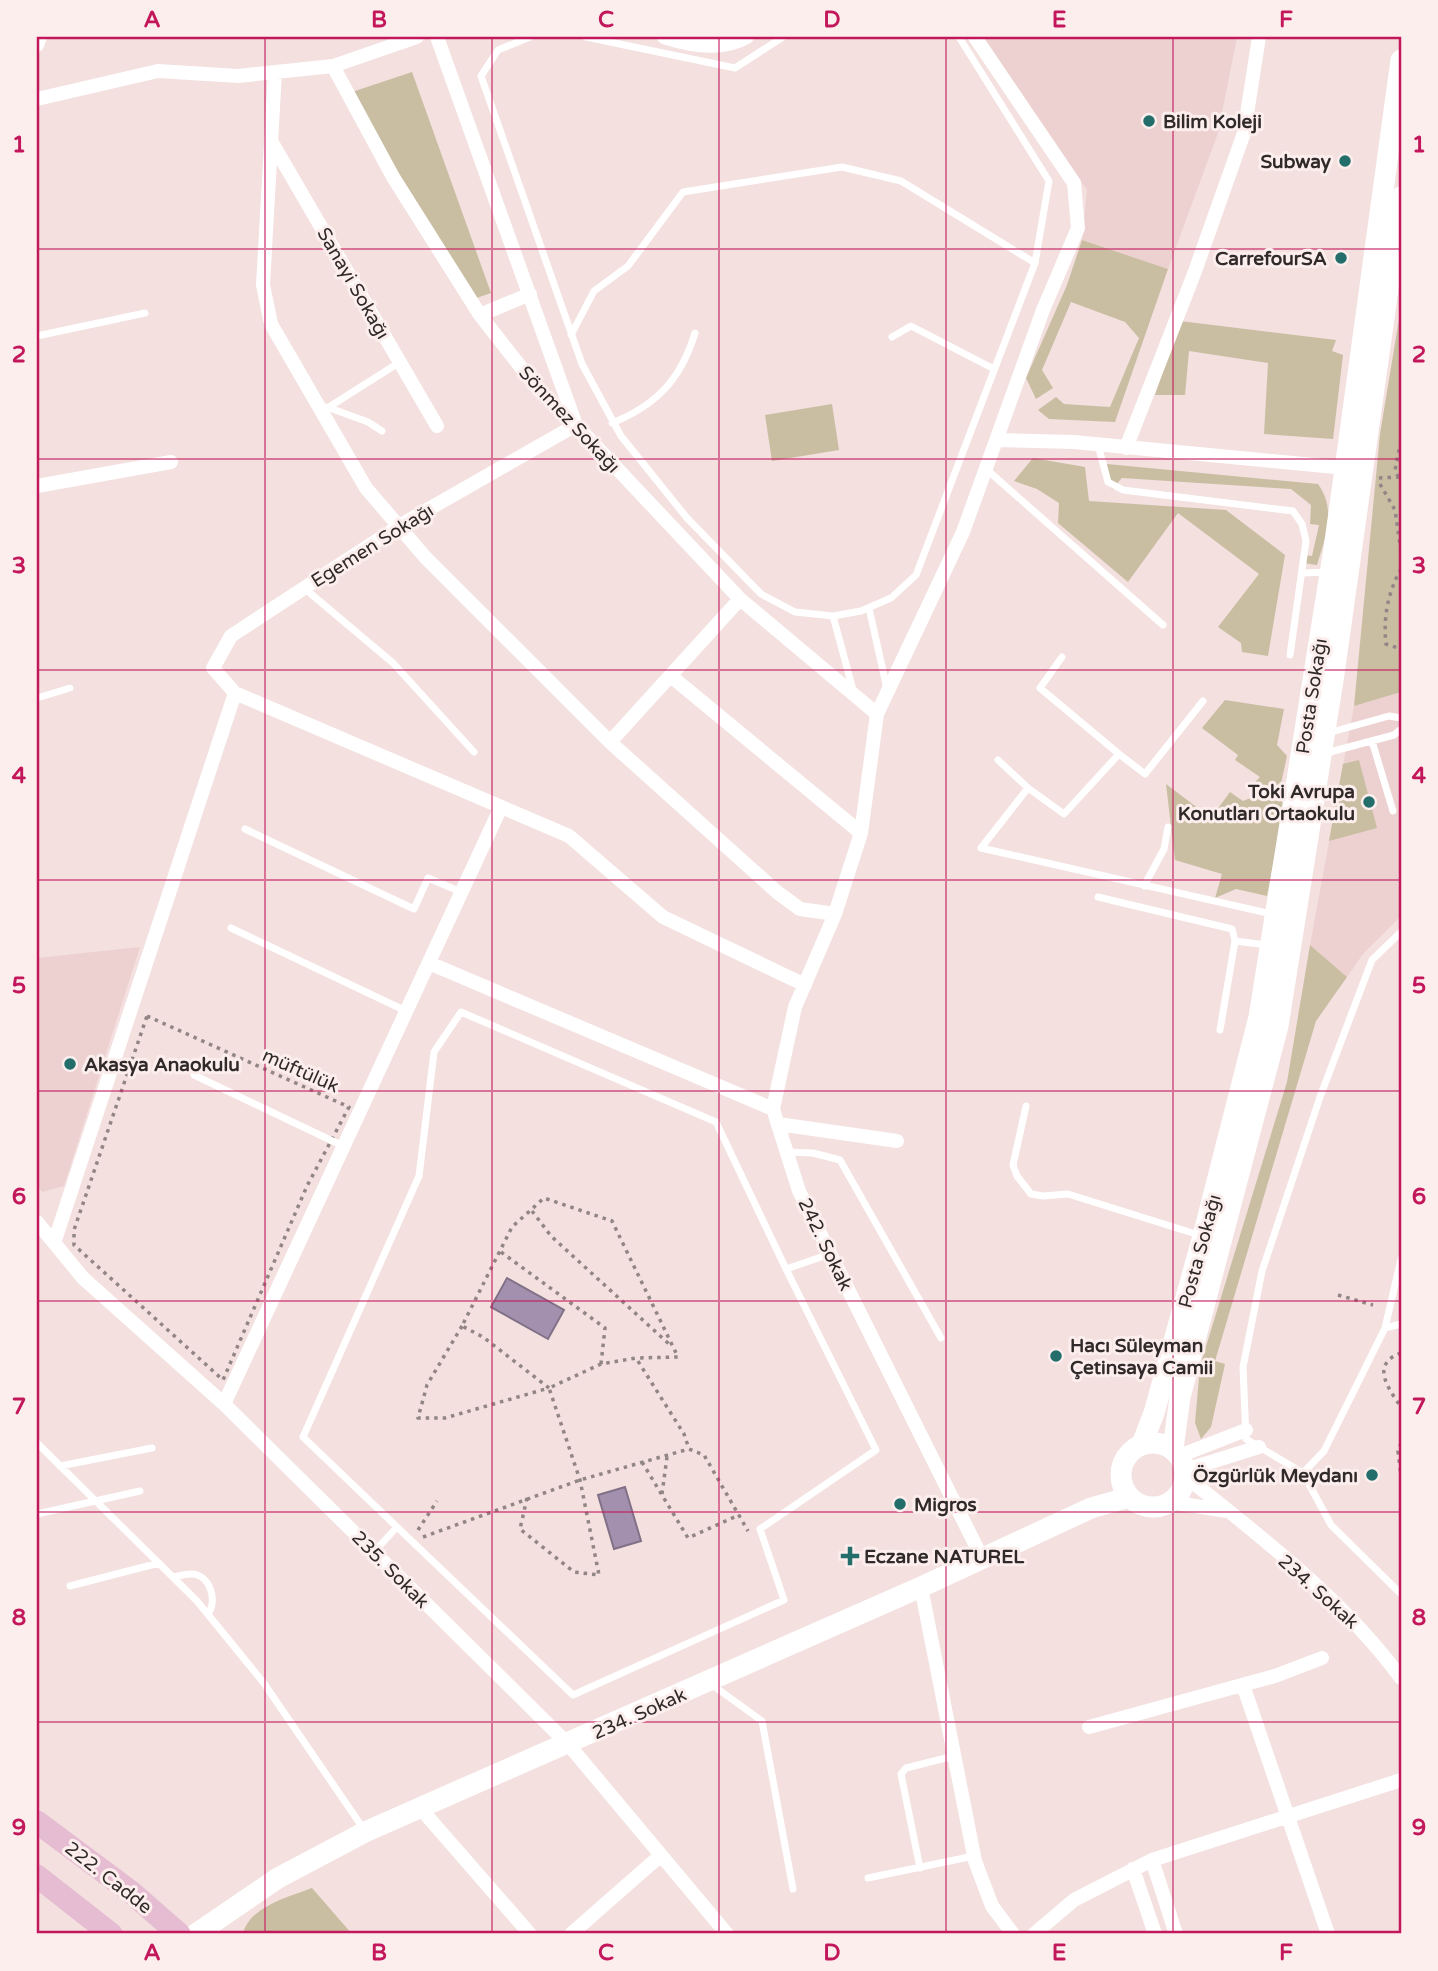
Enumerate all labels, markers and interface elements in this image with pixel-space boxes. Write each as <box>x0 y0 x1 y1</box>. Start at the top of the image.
text: A <box>143 6 161 34</box>
text: B <box>371 6 387 34</box>
text: C <box>598 6 614 34</box>
text: D <box>823 6 841 34</box>
text: E <box>1052 6 1066 34</box>
text: F <box>1279 6 1293 34</box>
place label: Bilim Koleji <box>1163 111 1262 134</box>
marker: Bilim Koleji <box>1141 113 1157 129</box>
text: 1 <box>12 131 26 159</box>
text: 1 <box>1412 131 1426 159</box>
place label: Subway <box>1260 151 1332 174</box>
marker: Subway <box>1337 153 1353 169</box>
street label: Sanayi Sokağı <box>312 224 394 343</box>
place label: CarrefourSA <box>1215 248 1327 270</box>
marker: CarrefourSA <box>1333 250 1349 266</box>
text: 2 <box>12 341 26 369</box>
text: 2 <box>1412 341 1426 369</box>
street label: Sönmez Sokağı <box>514 362 624 478</box>
street label: Egemen Sokağı <box>307 499 438 592</box>
text: 3 <box>12 552 26 580</box>
text: 3 <box>1412 552 1426 580</box>
street label: Posta Sokağı <box>1292 637 1332 756</box>
text: 4 <box>12 762 27 790</box>
text: 4 <box>1412 762 1427 790</box>
place label: Toki Avrupa Konutları Ortaokulu <box>1178 781 1355 825</box>
marker: Toki Avrupa Konutları Ortaokulu <box>1361 794 1377 810</box>
text: 5 <box>12 972 26 1000</box>
text: 5 <box>1412 972 1426 1000</box>
street label: müftülük <box>259 1044 342 1098</box>
place label: Akasya Anaokulu <box>84 1054 240 1077</box>
marker: Akasya Anaokulu <box>62 1056 78 1072</box>
text: 6 <box>12 1183 26 1211</box>
text: 6 <box>1412 1183 1426 1211</box>
street label: Posta Sokağı <box>1174 1192 1226 1311</box>
street label: 242. Sokak <box>793 1195 857 1294</box>
place label: Hacı Süleyman Çetinsaya Camii <box>1070 1335 1213 1380</box>
marker: Hacı Süleyman Çetinsaya Camii <box>1048 1348 1064 1364</box>
text: 7 <box>12 1393 26 1421</box>
text: 7 <box>1412 1393 1426 1421</box>
place label: Özgürlük Meydanı <box>1193 1464 1358 1488</box>
marker: Özgürlük Meydanı <box>1364 1467 1380 1483</box>
place label: Migros <box>914 1494 977 1517</box>
marker: Migros <box>892 1496 908 1512</box>
street label: 235. Sokak <box>347 1527 433 1613</box>
place label: Eczane NATUREL <box>864 1546 1025 1568</box>
marker: Eczane NATUREL <box>842 1548 858 1564</box>
street label: 234. Sokak <box>1274 1550 1363 1633</box>
text: 8 <box>12 1604 26 1632</box>
text: 8 <box>1412 1604 1426 1632</box>
street label: 234. Sokak <box>589 1683 690 1744</box>
text: 9 <box>12 1814 26 1842</box>
text: 9 <box>1412 1814 1426 1842</box>
street label: 222. Cadde <box>61 1837 156 1919</box>
text: A <box>143 1939 161 1967</box>
text: B <box>371 1939 387 1967</box>
text: C <box>598 1939 614 1967</box>
text: D <box>823 1939 841 1967</box>
text: E <box>1052 1939 1066 1967</box>
text: F <box>1279 1939 1293 1967</box>

